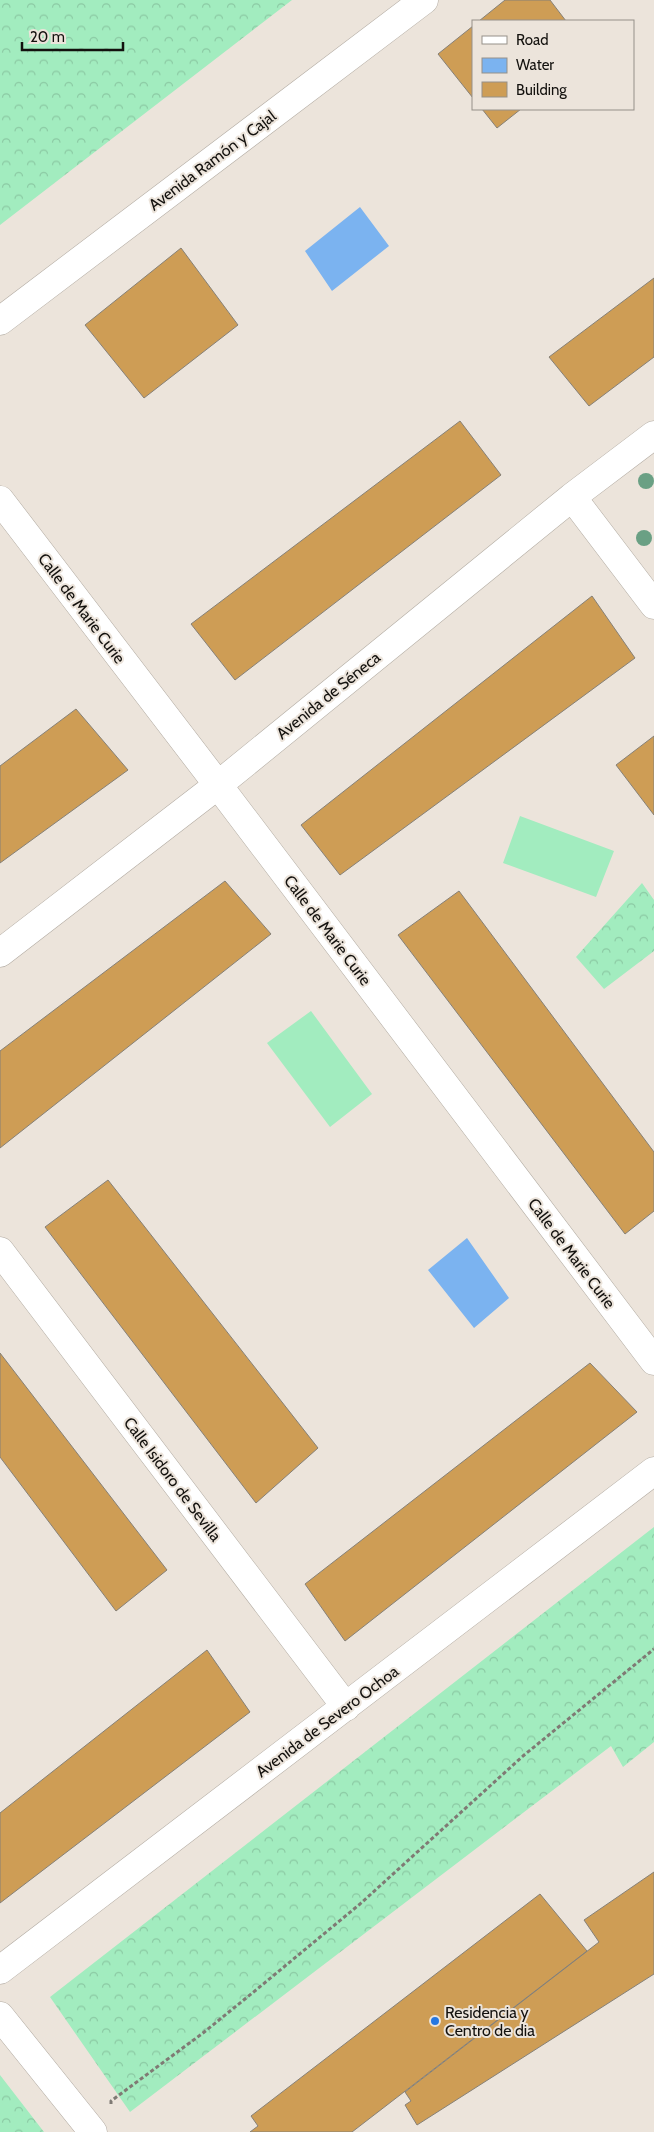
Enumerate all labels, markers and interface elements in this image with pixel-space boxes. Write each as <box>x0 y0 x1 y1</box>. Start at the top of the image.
scale bar <box>22 20 124 52</box>
legend <box>472 20 634 110</box>
text: 20 m <box>30 28 65 46</box>
text: Road <box>516 31 549 49</box>
text: Water <box>516 56 554 74</box>
text: Building <box>516 81 567 99</box>
street label: Avenida Ramón y Cajal <box>145 106 280 214</box>
street label: Calle de Marie Curie <box>34 549 129 667</box>
street label: Avenida de Séneca <box>273 648 384 743</box>
street label: Calle de Marie Curie <box>280 871 375 989</box>
street label: Calle de Marie Curie <box>524 1194 619 1312</box>
street label: Calle Isidoro de Sevilla <box>120 1414 226 1545</box>
street label: Avenida de Severo Ochoa <box>252 1661 403 1781</box>
place label: Residencia y Centro de dia <box>445 2003 535 2040</box>
marker: Residencia y Centro de dia <box>429 2015 441 2027</box>

